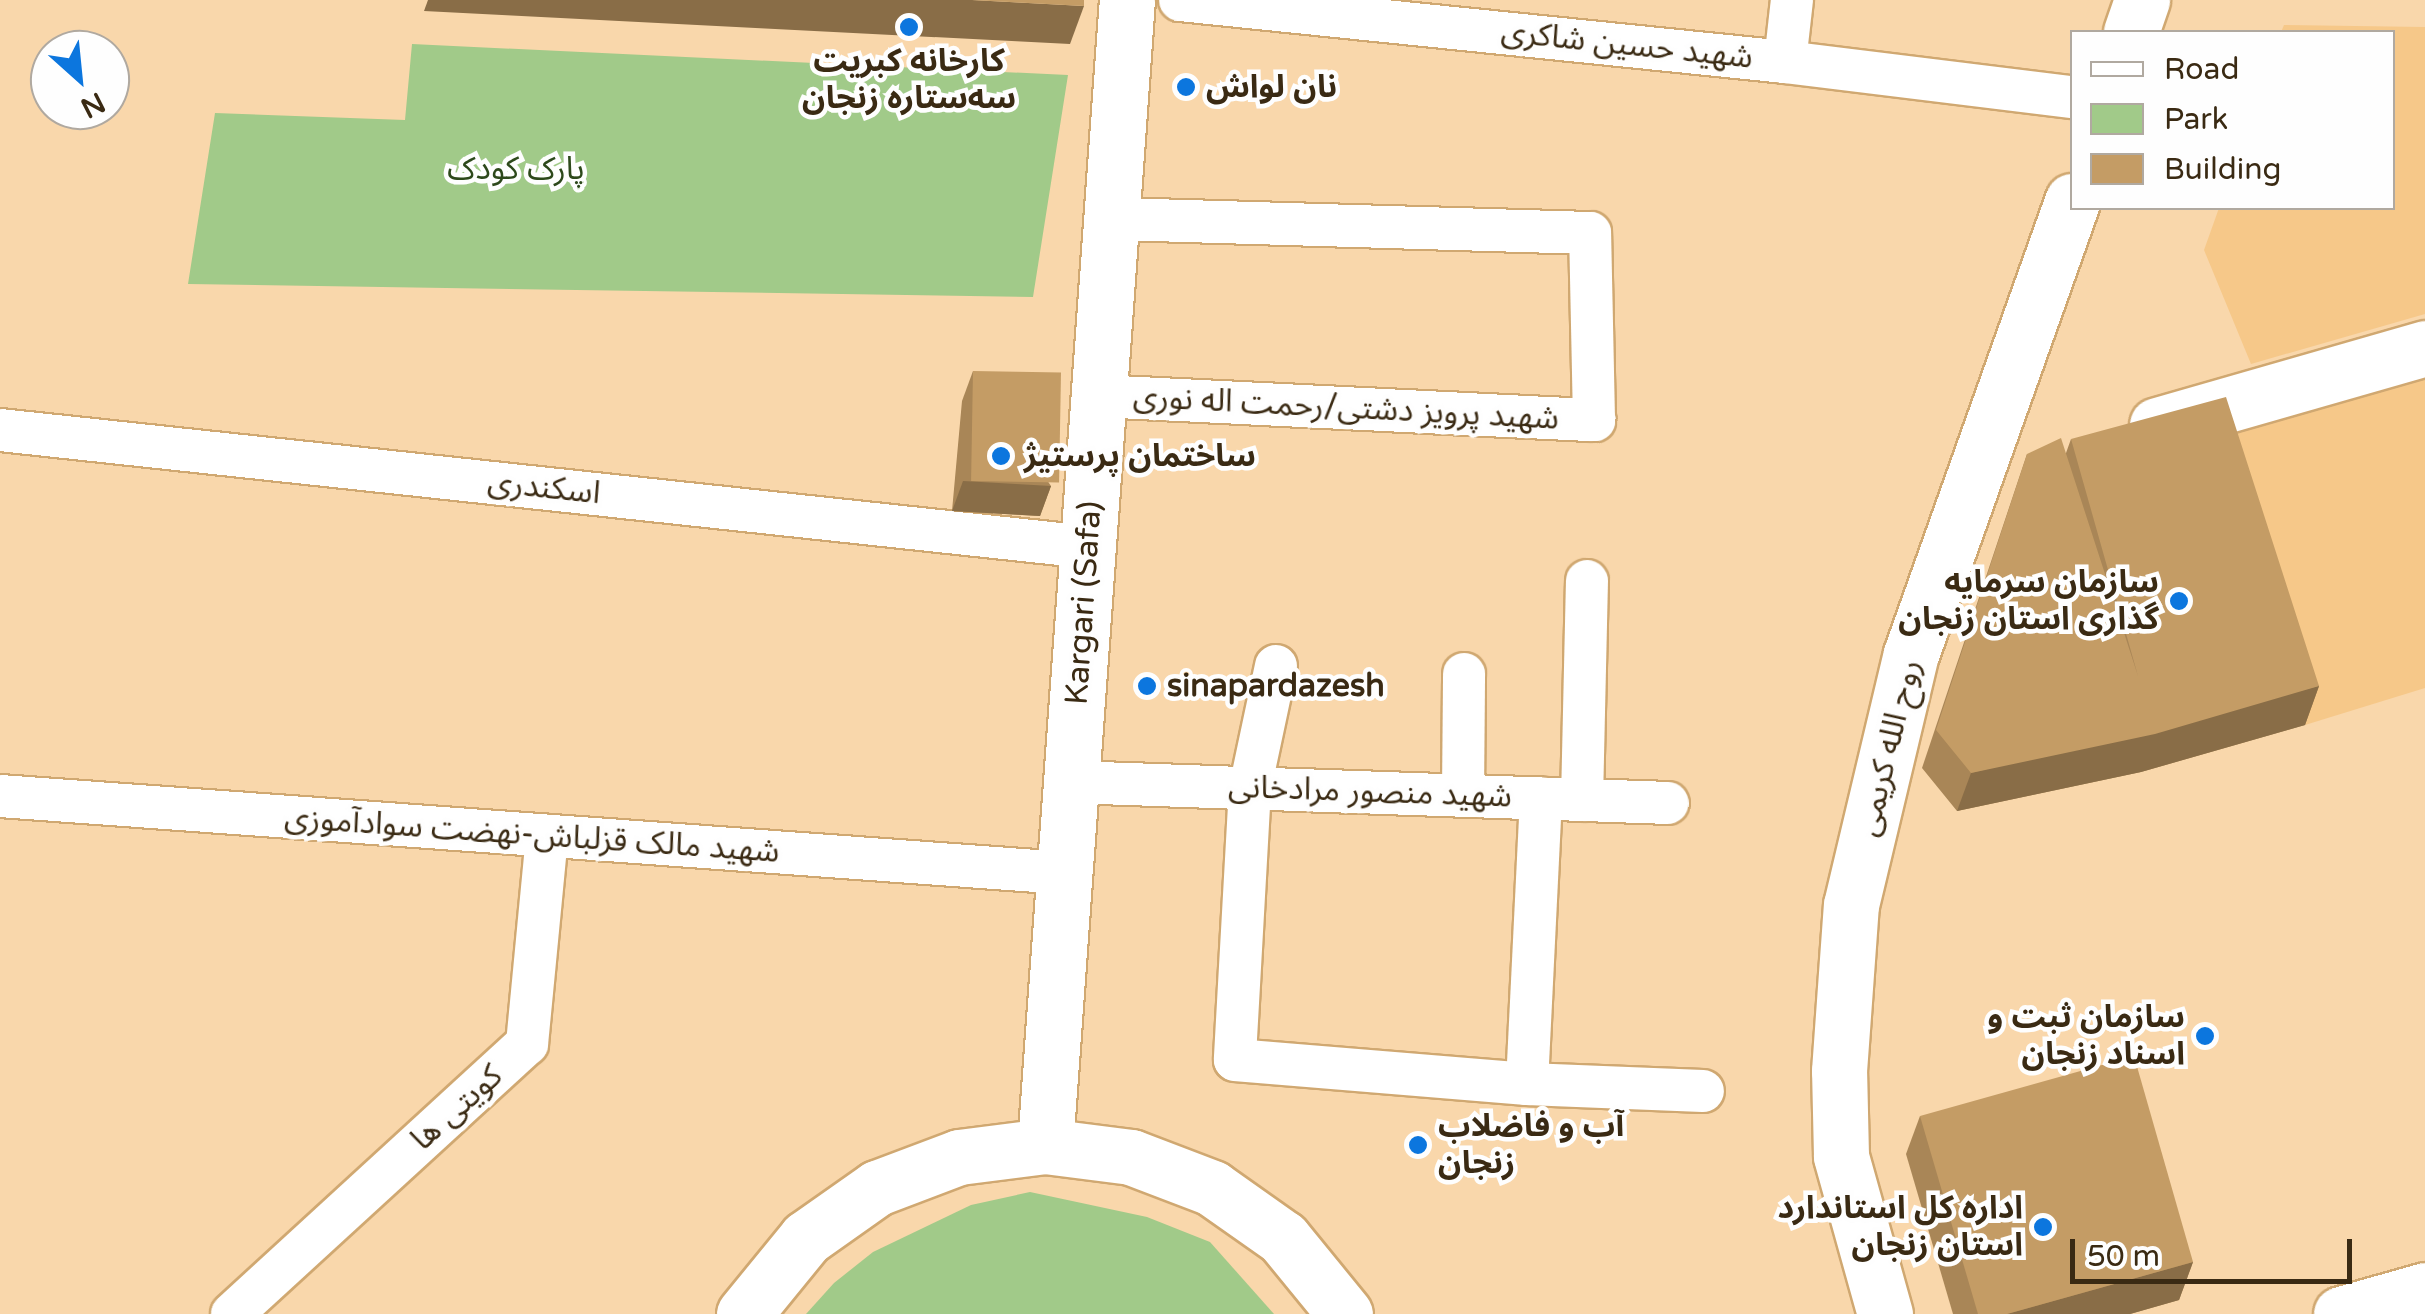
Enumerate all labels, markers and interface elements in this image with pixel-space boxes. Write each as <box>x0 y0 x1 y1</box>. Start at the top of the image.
street label: شهید حسین شاکری <box>1499 13 1755 77</box>
marker: کارخانه کبریت سه‌ستاره زنجان <box>898 16 920 38</box>
north arrow <box>30 30 130 130</box>
legend <box>2070 30 2395 210</box>
place label: کارخانه کبریت سه‌ستاره زنجان <box>802 43 1016 118</box>
text: Road <box>2164 51 2239 88</box>
place label: نان لواش <box>1206 68 1337 106</box>
marker: نان لواش <box>1175 76 1197 98</box>
text: N <box>75 85 110 125</box>
text: Park <box>2164 101 2228 138</box>
park label: پارک کودک <box>447 150 585 188</box>
text: Building <box>2164 151 2281 188</box>
street label: شهید پرویز دشتی/رحمت اله نوری <box>1132 378 1560 438</box>
place label: ساختمان پرستیژ <box>1024 437 1256 475</box>
marker: ساختمان پرستیژ <box>988 443 1014 469</box>
street label: اسکندری <box>486 463 602 513</box>
street label: Kargari (Safa) <box>1058 500 1110 706</box>
place label: سازمان سرمایه گذاری استان زنجان <box>1898 564 2159 639</box>
marker: سازمان سرمایه گذاری استان زنجان <box>2168 590 2190 612</box>
street label: روح الله کریمی <box>1849 656 1929 840</box>
place label: sinapardazesh <box>1167 667 1385 705</box>
marker: sinapardazesh <box>1136 675 1158 697</box>
street label: شهید منصور مرادخانی <box>1228 768 1512 816</box>
street label: شهید مالک قزلباش-نهضت سوادآموزی <box>283 799 781 871</box>
place label: سازمان ثبت و اسناد زنجان <box>1987 999 2185 1074</box>
marker: سازمان ثبت و اسناد زنجان <box>2194 1025 2216 1047</box>
street label: کویتی ها <box>404 1057 510 1159</box>
place label: آب و فاضلاب زنجان <box>1438 1108 1624 1183</box>
marker: آب و فاضلاب زنجان <box>1407 1134 1429 1156</box>
place label: اداره کل استاندارد استان زنجان <box>1777 1190 2023 1265</box>
marker: اداره کل استاندارد استان زنجان <box>2032 1216 2054 1238</box>
scale bar <box>2075 1219 2358 1281</box>
text: 50 m <box>2087 1238 2160 1275</box>

